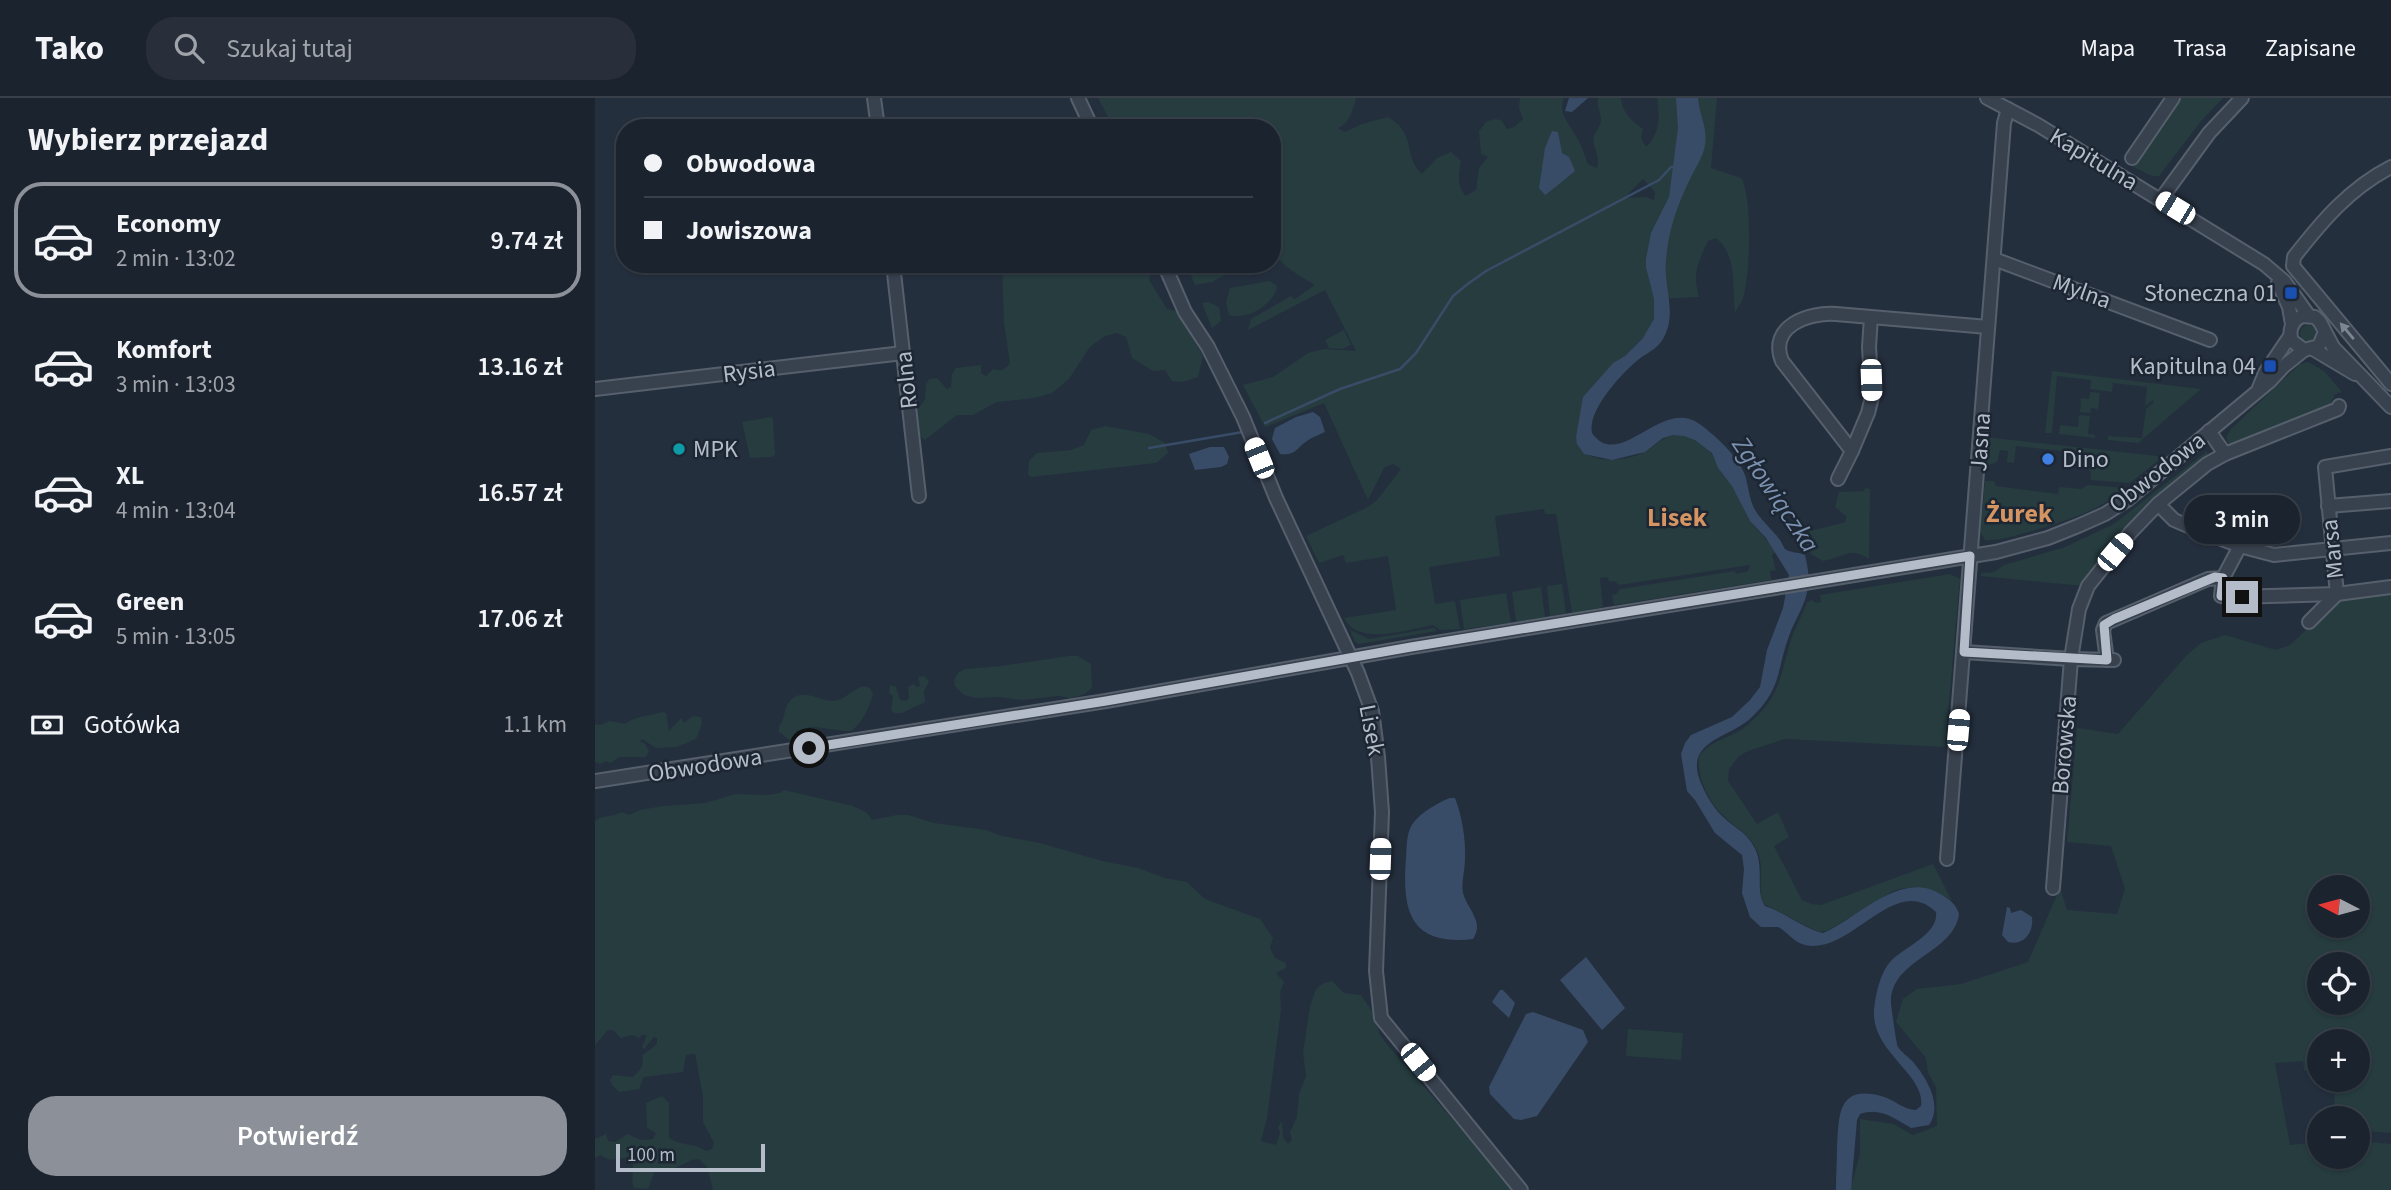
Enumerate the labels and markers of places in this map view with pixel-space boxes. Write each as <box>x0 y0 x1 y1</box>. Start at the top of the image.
place label: Słoneczna 01 <box>2144 276 2277 311</box>
marker: Słoneczna 01 <box>2283 285 2299 301</box>
place label: Kapitulna 04 <box>2130 349 2256 384</box>
marker: Kapitulna 04 <box>2262 358 2278 374</box>
place label: MPK <box>693 432 738 467</box>
marker: MPK <box>671 441 687 457</box>
place label: Dino <box>2062 442 2109 477</box>
marker: Dino <box>2040 451 2056 467</box>

